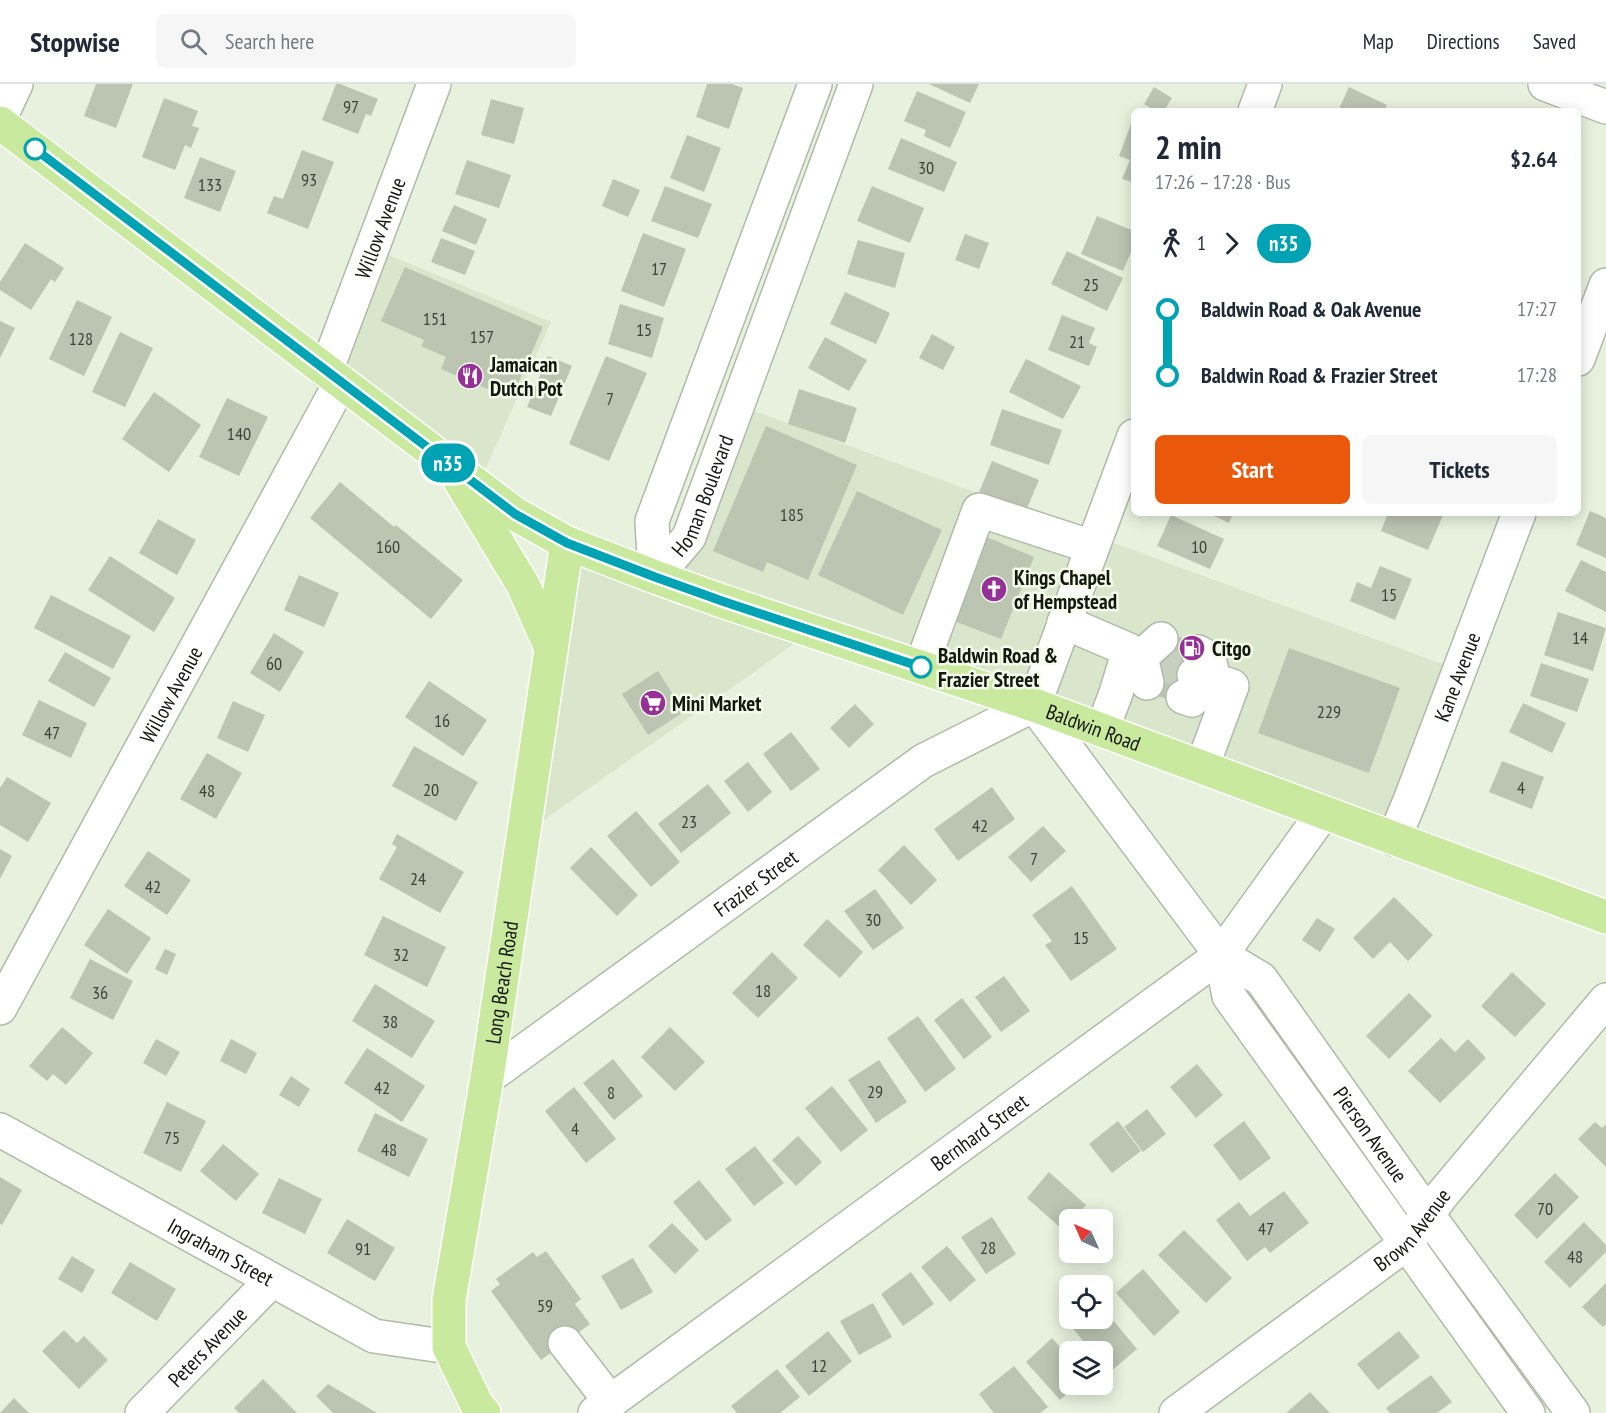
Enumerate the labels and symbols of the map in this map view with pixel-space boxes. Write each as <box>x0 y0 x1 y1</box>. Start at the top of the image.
house number: 97 <box>343 95 359 118</box>
unlabelled marker <box>24 138 46 160</box>
house number: 30 <box>918 156 934 179</box>
house number: 93 <box>301 168 317 191</box>
house number: 133 <box>198 173 222 196</box>
street label: Willow Avenue <box>349 173 411 282</box>
house number: 17 <box>651 257 667 280</box>
house number: 25 <box>1083 273 1099 296</box>
house number: 151 <box>423 307 447 330</box>
house number: 15 <box>636 318 652 341</box>
house number: 157 <box>470 325 494 348</box>
house number: 128 <box>69 327 93 350</box>
house number: 21 <box>1069 330 1085 353</box>
place label: Jamaican Dutch Pot <box>489 351 563 402</box>
restaurant icon: Jamaican Dutch Pot <box>455 361 485 391</box>
house number: 7 <box>606 387 614 410</box>
house number: 140 <box>227 422 251 445</box>
street label: Homan Boulevard <box>665 431 739 562</box>
line badge: n35 <box>414 444 482 482</box>
house number: 185 <box>780 503 804 526</box>
house number: 160 <box>376 535 400 558</box>
house number: 10 <box>1191 535 1207 558</box>
place label: Kings Chapel of Hempstead <box>1014 564 1117 615</box>
church icon: Kings Chapel of Hempstead <box>979 574 1009 604</box>
house number: 15 <box>1381 583 1397 606</box>
house number: 14 <box>1572 626 1588 649</box>
street label: Kane Avenue <box>1428 628 1486 725</box>
fuel station icon: Citgo <box>1177 633 1207 663</box>
place label: Citgo <box>1212 635 1251 662</box>
street label: Willow Avenue <box>133 641 208 748</box>
place label: Baldwin Road & Frazier Street <box>938 642 1058 693</box>
house number: 60 <box>266 652 282 675</box>
marker: Baldwin Road & Frazier Street <box>910 656 932 678</box>
supermarket icon: Mini Market <box>638 688 668 718</box>
place label: Mini Market <box>672 690 761 717</box>
street label: Baldwin Road <box>1042 697 1145 757</box>
house number: 229 <box>1317 700 1341 723</box>
house number: 16 <box>434 709 450 732</box>
house number: 47 <box>44 721 60 744</box>
house number: 4 <box>1517 776 1525 799</box>
house number: 20 <box>423 778 439 801</box>
house number: 48 <box>199 779 215 802</box>
house number: 23 <box>681 810 697 833</box>
house number: 42 <box>972 814 988 837</box>
street label: Frazier Street <box>708 843 803 922</box>
house number: 7 <box>1030 847 1038 870</box>
house number: 24 <box>410 867 426 890</box>
house number: 42 <box>145 875 161 898</box>
house number: 30 <box>865 908 881 931</box>
street label: Long Beach Road <box>479 919 524 1045</box>
house number: 15 <box>1073 926 1089 949</box>
house number: 32 <box>393 943 409 966</box>
house number: 18 <box>755 979 771 1002</box>
house number: 36 <box>92 981 108 1004</box>
house number: 38 <box>382 1010 398 1033</box>
house number: 42 <box>374 1076 390 1099</box>
house number: 29 <box>867 1080 883 1103</box>
house number: 8 <box>607 1081 615 1104</box>
street label: Pierson Avenue <box>1328 1081 1414 1187</box>
street label: Bernhard Street <box>925 1087 1033 1177</box>
house number: 4 <box>571 1117 579 1140</box>
house number: 75 <box>164 1126 180 1149</box>
house number: 48 <box>381 1138 397 1161</box>
street label: Brown Avenue <box>1368 1182 1456 1277</box>
house number: 70 <box>1537 1197 1553 1220</box>
north arrow <box>1059 1209 1113 1263</box>
street label: Ingraham Street <box>163 1212 279 1292</box>
house number: 47 <box>1258 1217 1274 1240</box>
house number: 28 <box>980 1236 996 1259</box>
house number: 91 <box>355 1237 371 1260</box>
house number: 48 <box>1567 1245 1583 1268</box>
house number: 59 <box>537 1294 553 1317</box>
street label: Peters Avenue <box>162 1301 252 1392</box>
house number: 12 <box>811 1354 827 1377</box>

